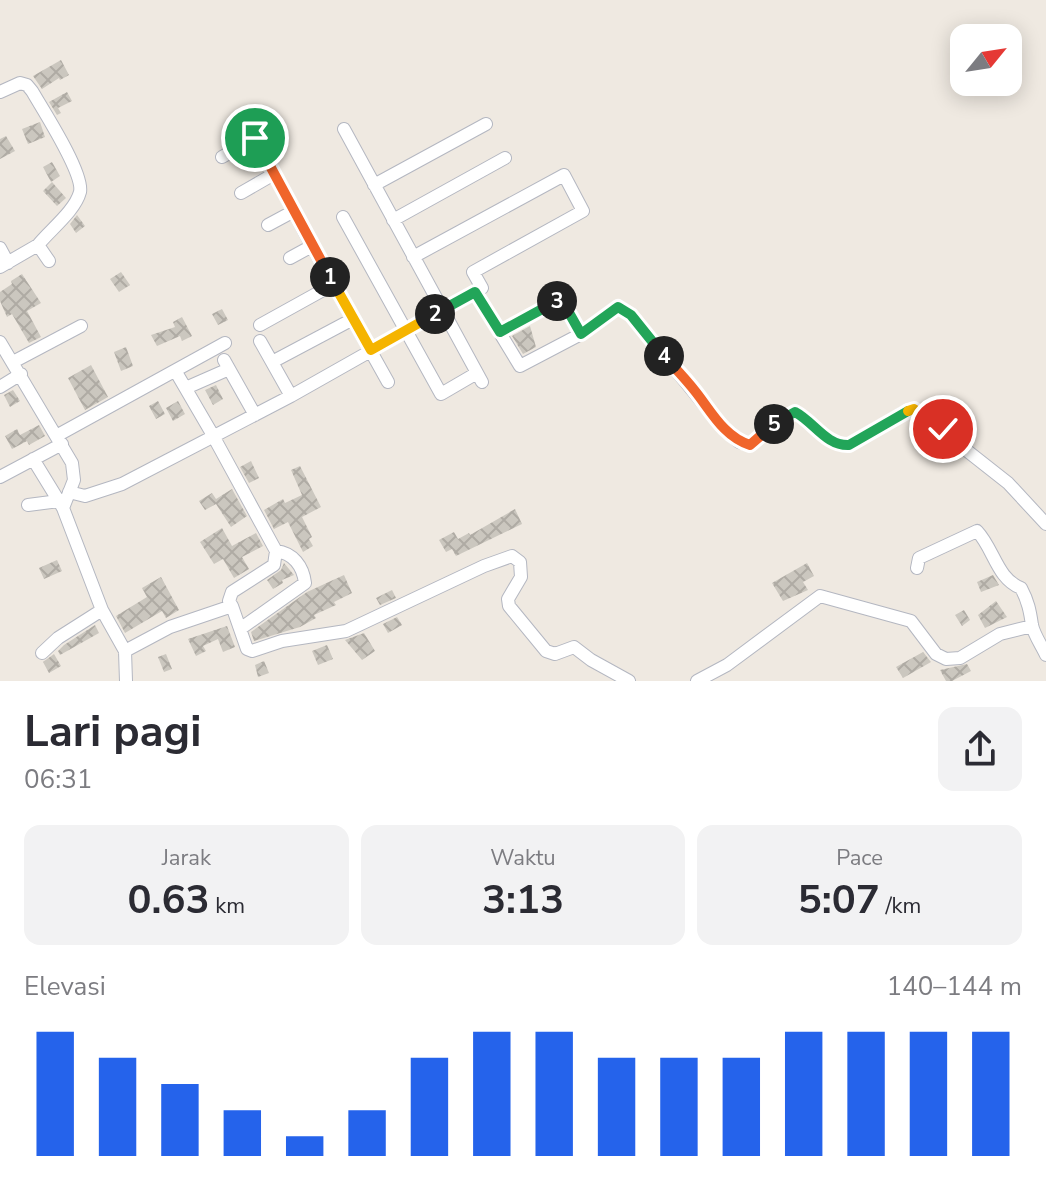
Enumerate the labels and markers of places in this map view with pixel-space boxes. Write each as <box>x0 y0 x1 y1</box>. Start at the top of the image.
pin <box>221 104 289 172</box>
pin: 1 <box>310 257 350 297</box>
pin: 3 <box>537 281 577 321</box>
pin: 2 <box>415 294 455 334</box>
pin: 4 <box>644 336 684 376</box>
pin <box>909 395 977 463</box>
pin: 5 <box>754 404 794 444</box>

